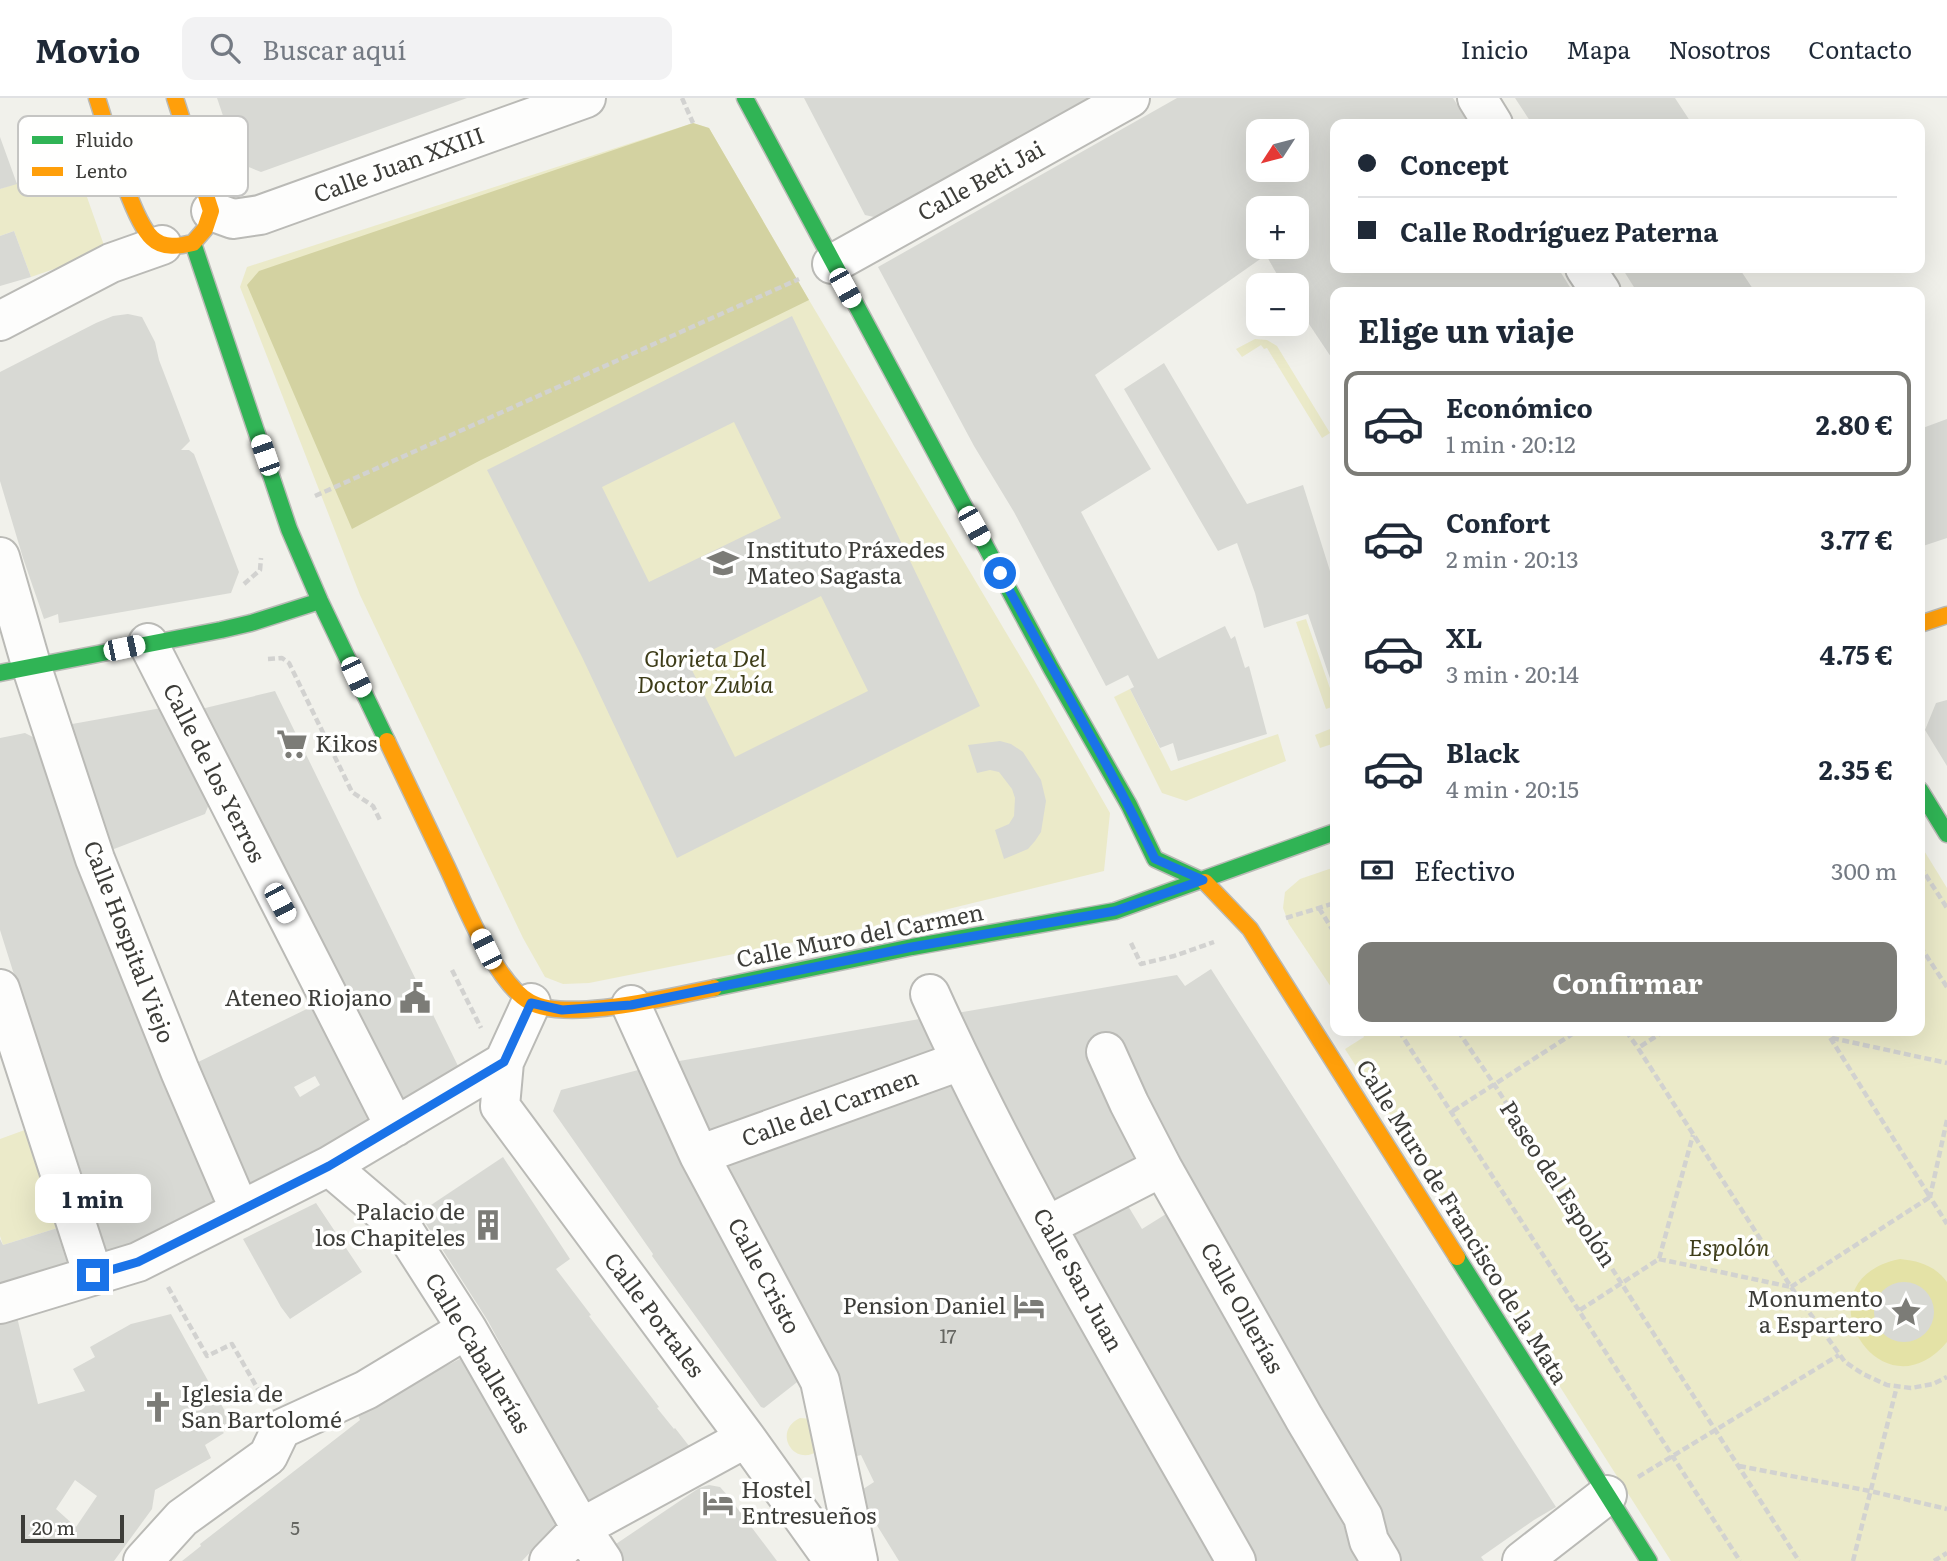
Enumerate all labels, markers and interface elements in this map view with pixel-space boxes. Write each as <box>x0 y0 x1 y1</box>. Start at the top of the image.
search box <box>182 17 672 80</box>
text: Movio <box>35 24 140 73</box>
icon: search <box>206 29 244 67</box>
text: Buscar aquí <box>262 29 406 68</box>
text: Inicio <box>1461 31 1528 66</box>
text: Mapa <box>1566 31 1630 66</box>
text: Nosotros <box>1668 31 1770 66</box>
text: Contacto <box>1808 31 1912 66</box>
legend <box>18 116 248 196</box>
street label: Calle Juan XXIII <box>308 116 488 210</box>
north arrow <box>1246 119 1309 182</box>
map controls <box>1246 119 1309 336</box>
text: Fluido <box>75 125 133 153</box>
street label: Calle Beti Jai <box>910 130 1050 228</box>
text: Concept <box>1400 144 1509 183</box>
text: Lento <box>75 156 128 184</box>
button: + <box>1246 196 1309 259</box>
text: Calle Rodríguez Paterna <box>1400 211 1718 250</box>
car <box>826 265 865 311</box>
button: − <box>1246 273 1309 336</box>
text: Elige un viaje <box>1358 305 1574 353</box>
text: Económico <box>1446 387 1593 426</box>
icon: car <box>1362 392 1425 455</box>
text: 2.80 € <box>1816 404 1893 443</box>
text: 1 min · 20:12 <box>1446 426 1576 460</box>
car <box>249 432 282 478</box>
text: Confort <box>1446 502 1550 541</box>
car <box>955 503 994 549</box>
icon: car <box>1362 507 1425 570</box>
text: 3.77 € <box>1820 519 1893 558</box>
place label: Instituto Práxedes Mateo Sagasta <box>746 531 945 591</box>
text: 2 min · 20:13 <box>1446 541 1579 575</box>
school or university icon: Instituto Práxedes Mateo Sagasta <box>706 546 740 580</box>
route start <box>984 557 1016 589</box>
text: XL <box>1446 617 1483 656</box>
icon: car <box>1362 622 1425 685</box>
car <box>102 633 147 663</box>
text: 4.75 € <box>1820 634 1893 673</box>
park label: Glorieta Del Doctor Zubía <box>637 640 773 700</box>
car <box>338 654 375 700</box>
text: 3 min · 20:14 <box>1446 656 1579 690</box>
street label: Calle de los Yerros <box>156 677 276 868</box>
place label: Kikos <box>315 725 377 759</box>
supermarket icon: Kikos <box>275 727 309 761</box>
text: Black <box>1446 732 1520 771</box>
icon: car <box>1362 737 1425 800</box>
text: 2.35 € <box>1819 749 1893 788</box>
text: 4 min · 20:15 <box>1446 771 1579 805</box>
street label: Calle Hospital Viejo <box>77 835 185 1047</box>
text: Efectivo <box>1414 850 1515 889</box>
icon: cash <box>1358 851 1396 889</box>
text: 300 m <box>1831 853 1897 887</box>
car <box>261 880 300 926</box>
street label: Calle Muro del Carmen <box>733 893 986 975</box>
car <box>468 926 505 972</box>
button: Confirmar <box>1358 942 1897 1022</box>
place label: Ateneo Riojano <box>225 979 392 1013</box>
public building icon: Ateneo Riojano <box>398 981 432 1015</box>
street label: Calle Muro de Francisco de la Mata <box>1349 1052 1578 1390</box>
street label: Calle del Carmen <box>736 1058 922 1154</box>
street label: Paseo del Espolón <box>1493 1093 1626 1273</box>
callout: 1 min <box>35 1174 151 1222</box>
text: 1 min <box>62 1181 124 1215</box>
place label: Palacio de los Chapiteles <box>315 1193 465 1253</box>
street label: Calle San Juan <box>1026 1201 1133 1357</box>
building icon: Palacio de los Chapiteles <box>471 1208 505 1242</box>
street label: Calle Cristo <box>721 1211 811 1339</box>
park label: Espolón <box>1688 1229 1770 1263</box>
street label: Calle Ollerías <box>1194 1235 1294 1379</box>
street label: Calle Portales <box>597 1244 714 1383</box>
route end <box>77 1259 109 1291</box>
street label: Calle Caballerías <box>418 1265 541 1439</box>
place label: Monumento a Espartero <box>1747 1280 1883 1340</box>
place label: Pension Daniel <box>842 1287 1006 1321</box>
hotel icon: Pension Daniel <box>1012 1289 1046 1323</box>
place icon: Monumento a Espartero <box>1889 1295 1923 1329</box>
house number: 17 <box>940 1321 957 1349</box>
place label: Iglesia de San Bartolomé <box>181 1375 342 1435</box>
church icon: Iglesia de San Bartolomé <box>141 1390 175 1424</box>
place label: Hostel Entresueños <box>741 1471 876 1531</box>
hotel icon: Hostel Entresueños <box>701 1486 735 1520</box>
scale bar <box>21 1512 124 1544</box>
text: 20 m <box>32 1513 75 1541</box>
house number: 5 <box>290 1513 300 1541</box>

